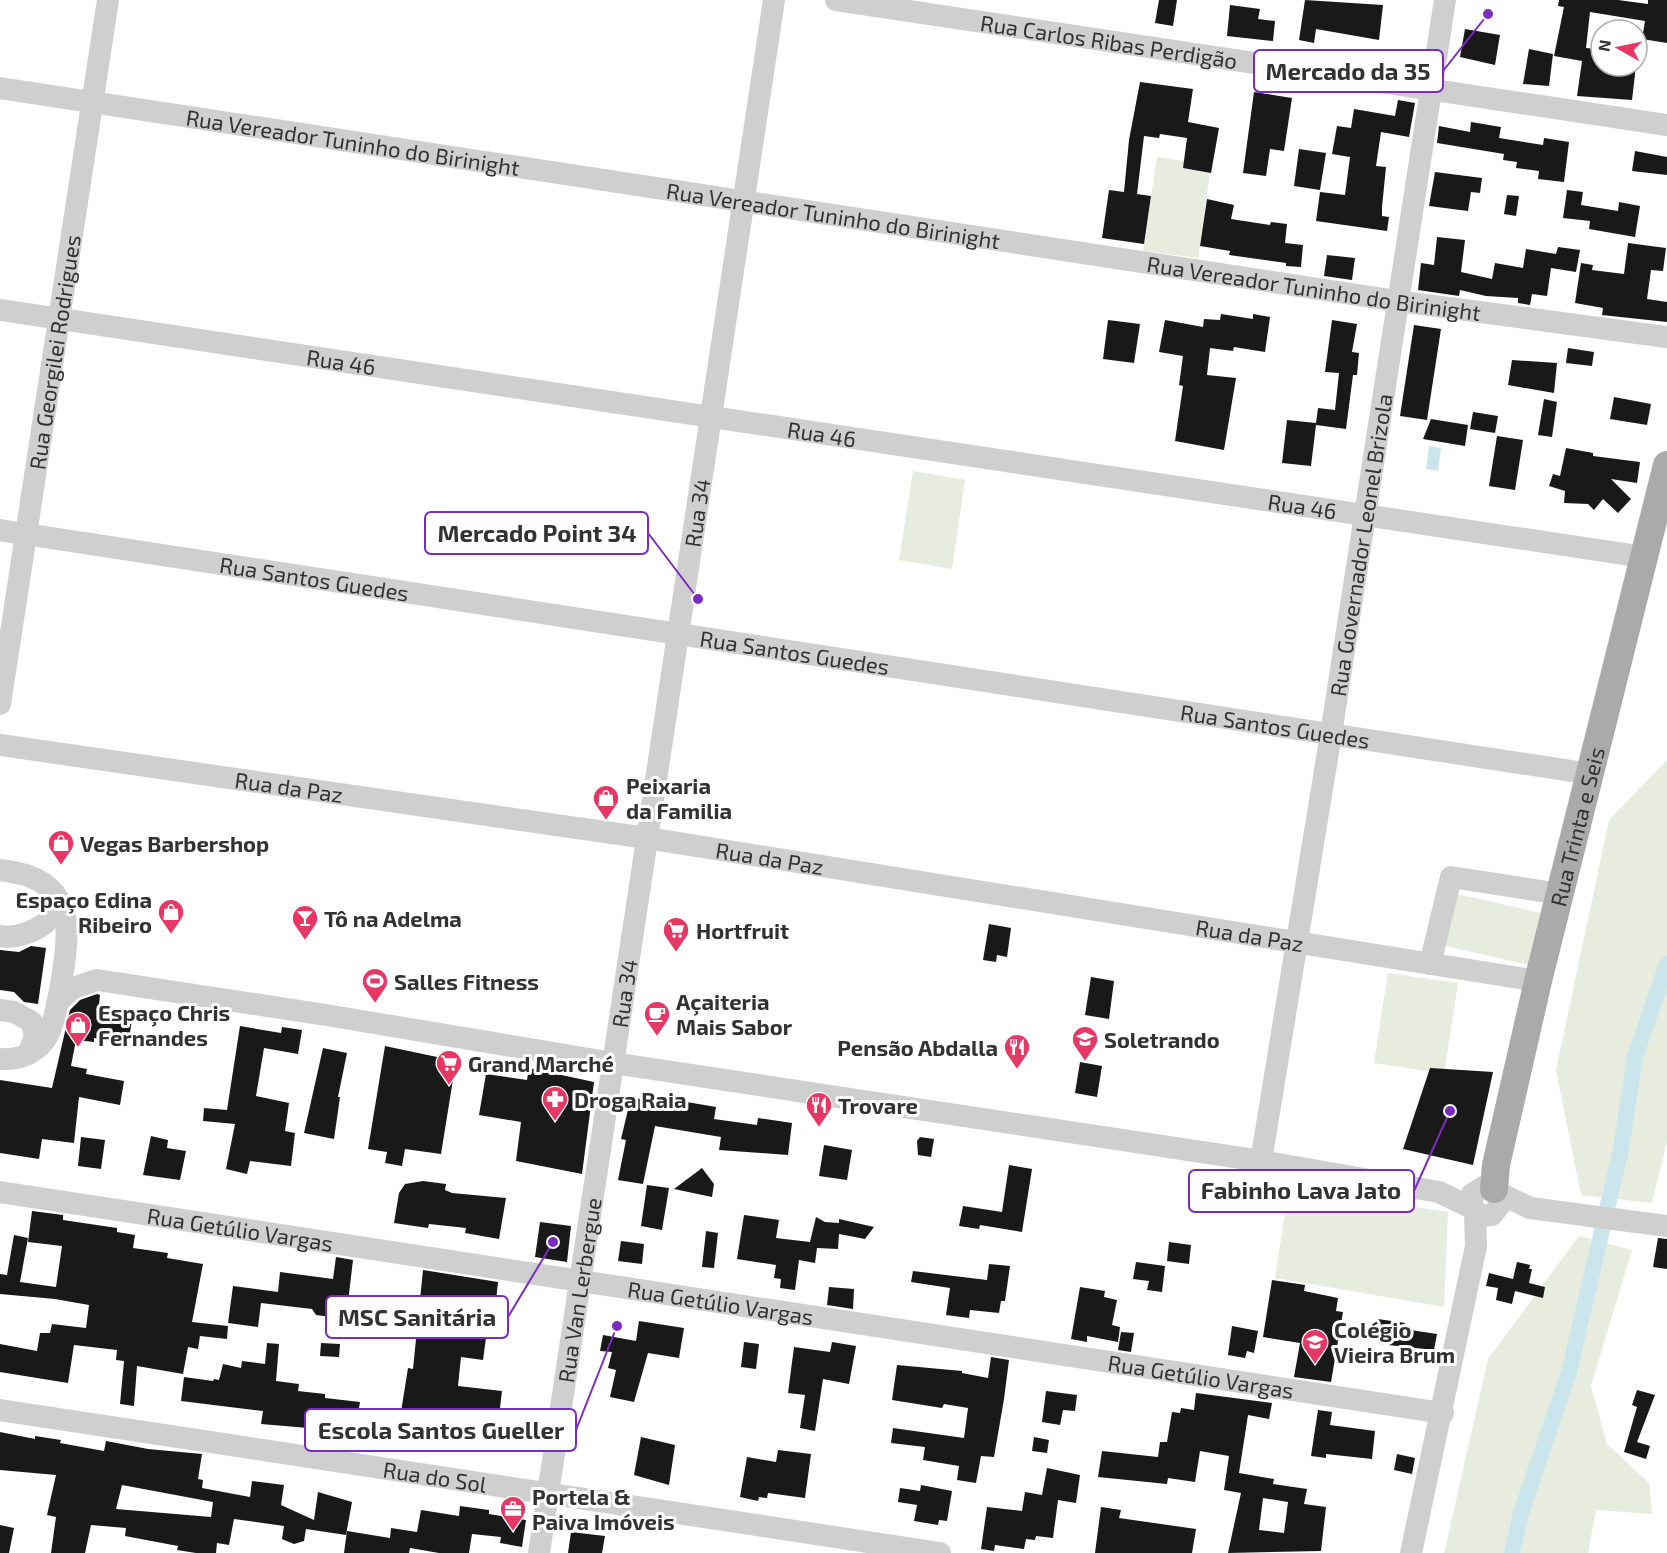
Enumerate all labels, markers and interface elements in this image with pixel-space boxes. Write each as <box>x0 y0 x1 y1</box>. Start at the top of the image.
street label: Rua Carlos Ribas Perdigão <box>979 9 1239 73</box>
north arrow <box>1589 18 1649 78</box>
text: N <box>1593 38 1614 53</box>
callout: Mercado da 35 <box>1254 50 1443 92</box>
text: Mercado da 35 <box>1265 56 1431 85</box>
street label: Rua Vereador Tuninho do Birinight <box>184 104 522 180</box>
street label: Rua Vereador Tuninho do Birinight <box>665 177 1002 253</box>
street label: Rua Georgilei Rodrigues <box>23 233 85 471</box>
street label: Rua Vereador Tuninho do Birinight <box>1145 250 1482 325</box>
street label: Rua 46 <box>305 343 377 379</box>
street label: Rua Governador Leonel Brizola <box>1324 392 1397 698</box>
street label: Rua 46 <box>786 415 858 451</box>
street label: Rua 34 <box>678 477 714 549</box>
street label: Rua 46 <box>1266 488 1339 524</box>
callout: Mercado Point 34 <box>425 512 648 554</box>
text: Mercado Point 34 <box>438 518 637 547</box>
street label: Rua Santos Guedes <box>218 551 411 606</box>
street label: Rua Santos Guedes <box>698 625 891 679</box>
street label: Rua Santos Guedes <box>1179 698 1372 753</box>
street label: Rua Trinta e Seis <box>1544 744 1609 909</box>
street label: Rua da Paz <box>233 766 345 807</box>
place label: Peixaria da Familia <box>626 772 732 823</box>
shop icon: Peixaria da Familia <box>591 783 621 821</box>
shop icon: Vegas Barbershop <box>46 828 76 866</box>
place label: Vegas Barbershop <box>80 830 269 856</box>
street label: Rua da Paz <box>714 836 826 879</box>
place label: Espaço Edina Ribeiro <box>15 886 152 937</box>
shop icon: Espaço Edina Ribeiro <box>156 897 186 935</box>
bar icon: Tô na Adelma <box>290 903 320 941</box>
place label: Tô na Adelma <box>324 905 462 931</box>
street label: Rua da Paz <box>1194 913 1305 956</box>
supermarket icon: Hortfruit <box>661 915 691 953</box>
place label: Hortfruit <box>696 917 789 943</box>
street label: Rua 34 <box>606 957 642 1029</box>
sports icon: Salles Fitness <box>360 966 390 1004</box>
place label: Salles Fitness <box>394 968 539 994</box>
place label: Açaiteria Mais Sabor <box>676 988 793 1039</box>
place label: Espaço Chris Fernandes <box>98 999 230 1050</box>
cafe icon: Açaiteria Mais Sabor <box>642 999 672 1037</box>
shop icon: Espaço Chris Fernandes <box>63 1010 93 1048</box>
school or university icon: Soletrando <box>1070 1024 1100 1062</box>
place label: Soletrando <box>1104 1026 1220 1052</box>
restaurant icon: Pensão Abdalla <box>1002 1032 1032 1070</box>
place label: Pensão Abdalla <box>837 1034 998 1060</box>
supermarket icon: Grand Marché <box>434 1048 464 1086</box>
place label: Grand Marché <box>468 1050 614 1076</box>
pharmacy icon: Droga Raia <box>540 1084 570 1122</box>
place label: Droga Raia <box>574 1086 687 1112</box>
restaurant icon: Trovare <box>804 1090 834 1128</box>
place label: Trovare <box>838 1092 918 1118</box>
callout: Fabinho Lava Jato <box>1189 1170 1414 1212</box>
text: Fabinho Lava Jato <box>1201 1175 1401 1204</box>
street label: Rua Van Lerbergue <box>552 1196 606 1384</box>
street label: Rua Getúlio Vargas <box>145 1202 335 1256</box>
street label: Rua Getúlio Vargas <box>626 1275 815 1329</box>
callout: MSC Sanitária <box>326 1296 508 1338</box>
text: MSC Sanitária <box>338 1302 496 1331</box>
place label: Colégio Vieira Brum <box>1334 1316 1455 1367</box>
school or university icon: Colégio Vieira Brum <box>1300 1327 1330 1365</box>
street label: Rua Getúlio Vargas <box>1106 1349 1296 1403</box>
callout: Escola Santos Gueller <box>305 1409 576 1451</box>
text: Escola Santos Gueller <box>318 1415 565 1444</box>
street label: Rua do Sol <box>381 1455 489 1497</box>
place label: Portela & Paiva Imóveis <box>532 1483 675 1534</box>
office icon: Portela & Paiva Imóveis <box>498 1494 528 1532</box>

